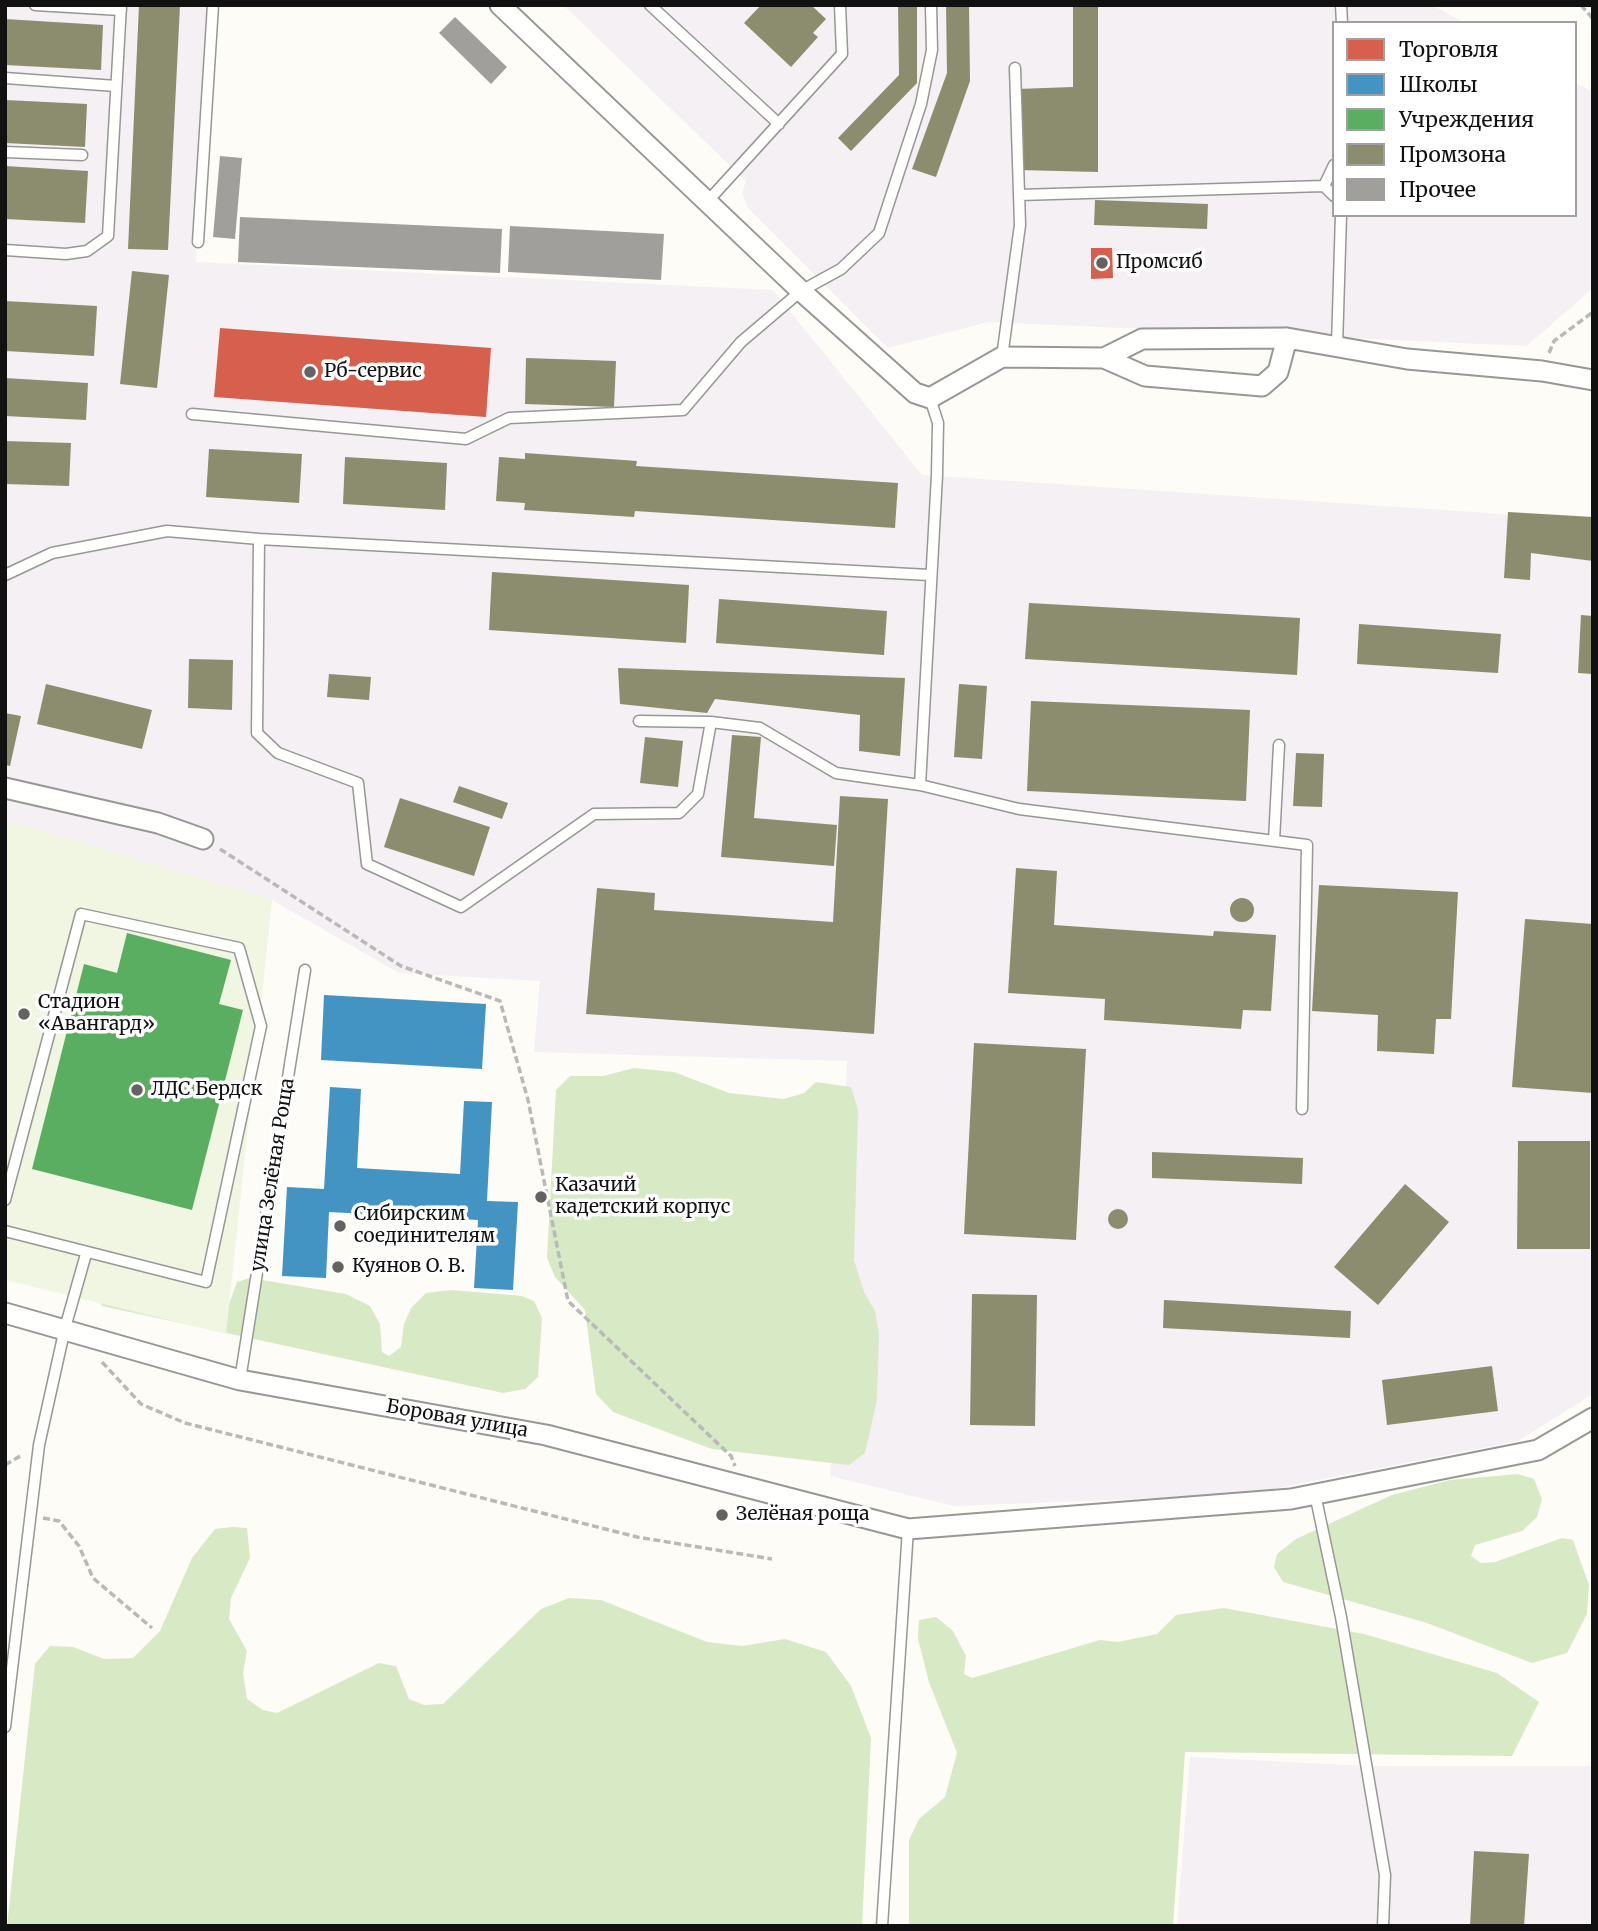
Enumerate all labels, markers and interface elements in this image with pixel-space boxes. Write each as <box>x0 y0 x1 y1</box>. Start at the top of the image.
legend <box>1332 21 1577 217</box>
text: Торговля <box>1399 36 1498 63</box>
text: Школы <box>1399 71 1477 98</box>
text: Учреждения <box>1399 106 1534 133</box>
text: Промзона <box>1399 141 1506 168</box>
text: Прочее <box>1399 176 1476 203</box>
place label: Промсиб <box>1116 252 1203 274</box>
marker: Промсиб <box>1094 255 1110 271</box>
place label: Рб-сервис <box>324 361 422 383</box>
marker: Рб-сервис <box>302 364 318 380</box>
place label: Стадион «Авангард» <box>38 992 155 1036</box>
marker: Стадион «Авангард» <box>16 1006 32 1022</box>
street label: улица Зелёная Роща <box>246 1076 300 1274</box>
place label: ЛДС Бердск <box>151 1079 263 1101</box>
marker: ЛДС Бердск <box>129 1082 145 1098</box>
place label: Казачий кадетский корпус <box>555 1175 730 1219</box>
marker: Казачий кадетский корпус <box>533 1189 549 1205</box>
place label: Сибирским соединителям <box>354 1204 495 1248</box>
marker: Сибирским соединителям <box>332 1218 348 1234</box>
place label: Куянов О. В. <box>352 1256 465 1278</box>
marker: Куянов О. В. <box>330 1259 346 1275</box>
street label: Боровая улица <box>384 1395 530 1443</box>
place label: Зелёная роща <box>736 1504 869 1526</box>
marker: Зелёная роща <box>714 1507 730 1523</box>

